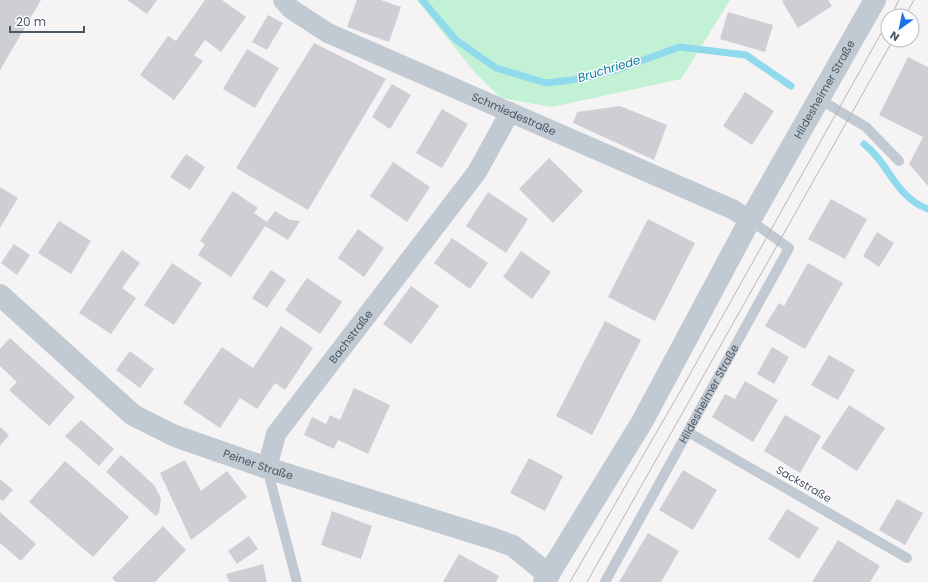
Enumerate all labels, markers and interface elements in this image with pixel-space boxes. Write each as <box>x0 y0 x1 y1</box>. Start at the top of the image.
scale bar <box>10 8 84 34</box>
north arrow <box>880 8 920 48</box>
text: 20 m <box>16 13 46 30</box>
text: N <box>887 27 902 45</box>
street label: Hildesheimer Straße <box>790 37 859 142</box>
water label: Bruchriede <box>575 51 643 86</box>
street label: Schmiedestraße <box>469 89 559 140</box>
street label: Bachstraße <box>325 306 377 367</box>
street label: Hildesheimer Straße <box>675 341 743 446</box>
street label: Peiner Straße <box>221 445 295 484</box>
street label: Sackstraße <box>773 462 835 506</box>

